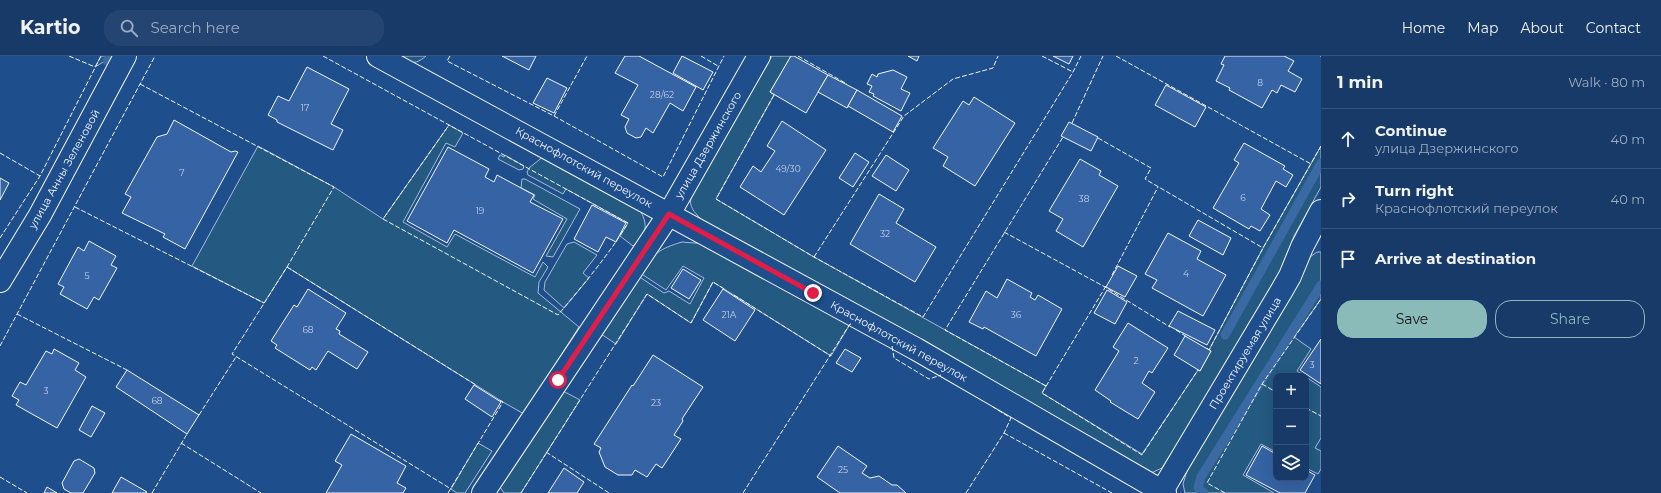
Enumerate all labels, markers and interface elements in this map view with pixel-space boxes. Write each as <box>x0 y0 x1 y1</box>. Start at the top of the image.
search box <box>104 10 384 46</box>
text: Kartio <box>20 16 80 39</box>
icon: search <box>118 17 140 39</box>
text: Search here <box>150 18 240 37</box>
text: Home <box>1402 19 1445 37</box>
text: Map <box>1467 19 1498 37</box>
text: About <box>1520 19 1564 37</box>
text: Contact <box>1586 19 1641 37</box>
text: 1 min <box>1337 72 1383 92</box>
text: Walk · 80 m <box>1568 74 1645 90</box>
house number: 8 <box>1257 77 1263 88</box>
house number: 28/62 <box>650 89 674 100</box>
street label: улица Дзержинского <box>671 89 744 202</box>
house number: 17 <box>301 102 309 113</box>
street label: улица Анны Зеленовой <box>25 107 103 232</box>
text: Continue <box>1375 121 1447 140</box>
street label: Краснофлотский переулок <box>513 123 656 211</box>
icon: ahead <box>1337 128 1359 150</box>
text: 40 m <box>1611 131 1645 147</box>
text: улица Дзержинского <box>1375 140 1519 156</box>
house number: 49/30 <box>775 163 801 174</box>
house number: 7 <box>179 167 185 178</box>
text: Turn right <box>1375 181 1454 200</box>
icon: right <box>1337 188 1359 210</box>
text: 40 m <box>1611 191 1645 207</box>
house number: 6 <box>1240 192 1246 203</box>
house number: 38 <box>1079 193 1090 204</box>
text: Краснофлотский переулок <box>1375 200 1558 216</box>
house number: 19 <box>476 205 485 216</box>
house number: 32 <box>880 228 890 239</box>
icon: arrive <box>1337 248 1359 270</box>
text: Arrive at destination <box>1375 249 1536 268</box>
house number: 4 <box>1183 268 1189 279</box>
house number: 5 <box>84 270 90 281</box>
route end <box>804 284 822 302</box>
street label: Проектируемая улица <box>1206 294 1284 412</box>
street label: Краснофлотский переулок <box>828 297 971 385</box>
button: Save <box>1337 300 1487 338</box>
button: Share <box>1495 300 1645 338</box>
house number: 21А <box>721 309 737 320</box>
house number: 36 <box>1011 309 1022 320</box>
house number: 68 <box>302 324 314 335</box>
house number: 2 <box>1133 355 1139 366</box>
house number: 3 <box>1309 359 1315 370</box>
route start <box>549 371 567 389</box>
map controls <box>1273 373 1309 481</box>
button: + <box>1273 373 1309 409</box>
house number: 3 <box>43 385 49 396</box>
house number: 68 <box>151 395 163 406</box>
house number: 23 <box>651 397 661 408</box>
button: − <box>1273 409 1309 445</box>
button: layers <box>1273 445 1309 481</box>
house number: 25 <box>838 464 848 475</box>

